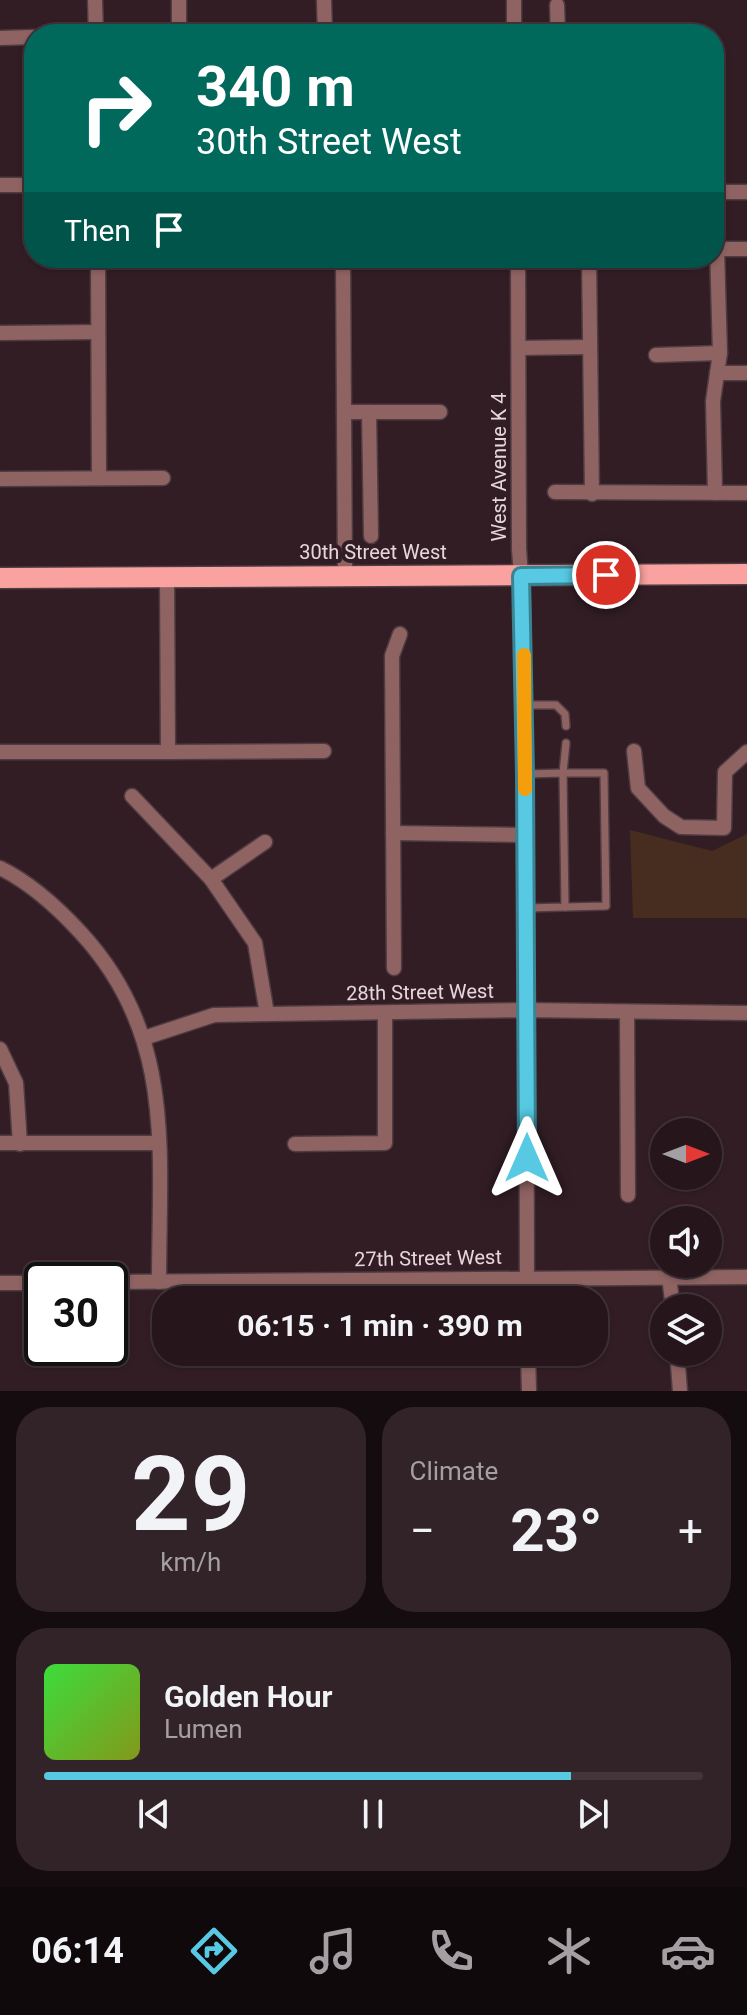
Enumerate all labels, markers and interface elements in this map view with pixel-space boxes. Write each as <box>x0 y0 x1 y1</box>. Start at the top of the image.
text: 340 m <box>196 54 355 120</box>
icon: right <box>64 56 168 160</box>
text: 30th Street West <box>196 121 462 163</box>
icon: arrive <box>147 208 191 252</box>
text: Then <box>64 213 131 248</box>
street label: West Avenue K 4 <box>487 393 511 541</box>
street label: 30th Street West <box>299 540 447 564</box>
pin <box>572 541 640 609</box>
icon: arrive <box>584 553 628 597</box>
street label: 28th Street West <box>346 979 494 1005</box>
position arrow <box>485 1116 569 1200</box>
north arrow <box>650 1118 722 1190</box>
map controls <box>650 1118 722 1366</box>
button: sound <box>650 1206 722 1278</box>
street label: 27th Street West <box>354 1245 502 1271</box>
speed limit sign: 30 <box>24 1262 128 1366</box>
button: layers <box>650 1294 722 1366</box>
text: 06:15 · 1 min · 390 m <box>237 1308 523 1343</box>
text: 29 <box>131 1434 250 1555</box>
text: Climate <box>410 1456 498 1486</box>
text: 23° <box>510 1495 602 1566</box>
text: − <box>410 1505 435 1557</box>
text: + <box>678 1505 703 1557</box>
text: km/h <box>160 1547 221 1577</box>
text: Golden Hour <box>164 1679 333 1714</box>
text: Lumen <box>164 1714 243 1744</box>
icon: previous <box>132 1792 176 1836</box>
icon: pause <box>351 1792 395 1836</box>
icon: next <box>571 1792 615 1836</box>
icon: directions <box>186 1923 242 1979</box>
icon: music <box>305 1923 361 1979</box>
icon: phone <box>423 1923 479 1979</box>
icon: climate <box>541 1923 597 1979</box>
icon: car <box>660 1923 716 1979</box>
text: 06:14 <box>31 1930 124 1972</box>

